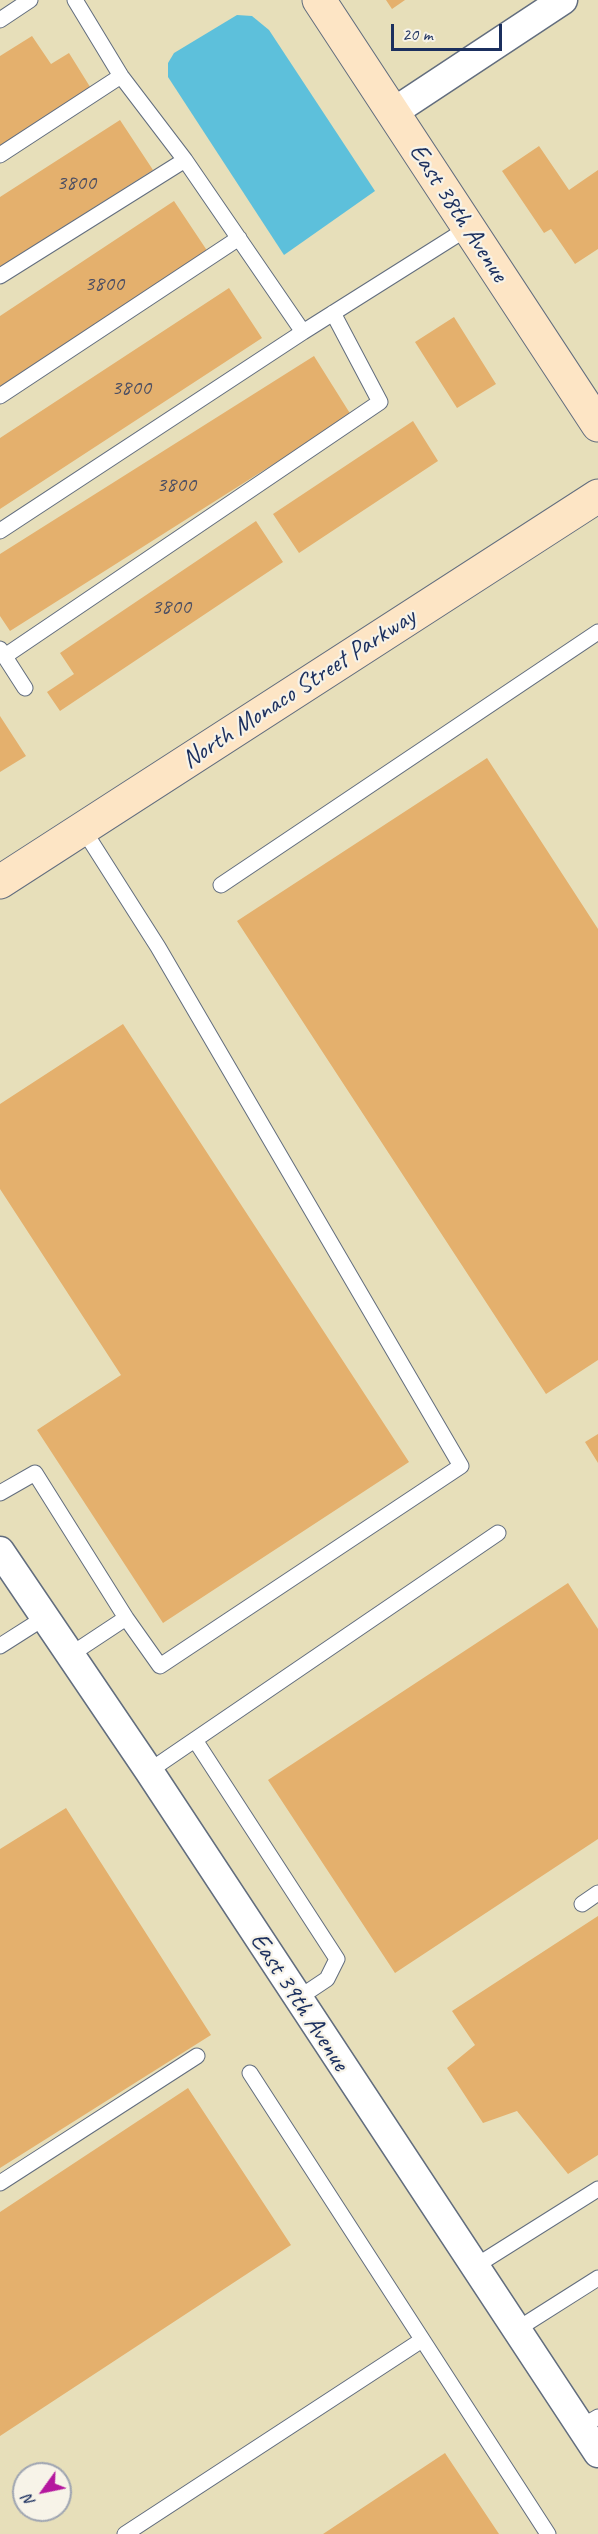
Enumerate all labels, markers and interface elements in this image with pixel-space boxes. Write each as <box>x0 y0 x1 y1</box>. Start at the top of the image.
scale bar <box>394 12 505 50</box>
text: 20 m <box>402 23 433 45</box>
street label: East 38th Avenue <box>402 138 514 288</box>
house number: 3800 <box>56 170 96 196</box>
house number: 3800 <box>84 271 124 297</box>
house number: 3800 <box>111 375 151 401</box>
house number: 3800 <box>156 472 196 498</box>
house number: 3800 <box>151 594 191 620</box>
street label: North Monaco Street Parkway <box>176 602 422 776</box>
street label: East 39th Avenue <box>243 1927 355 2077</box>
north arrow <box>12 2462 72 2522</box>
text: N <box>17 2491 40 2510</box>

